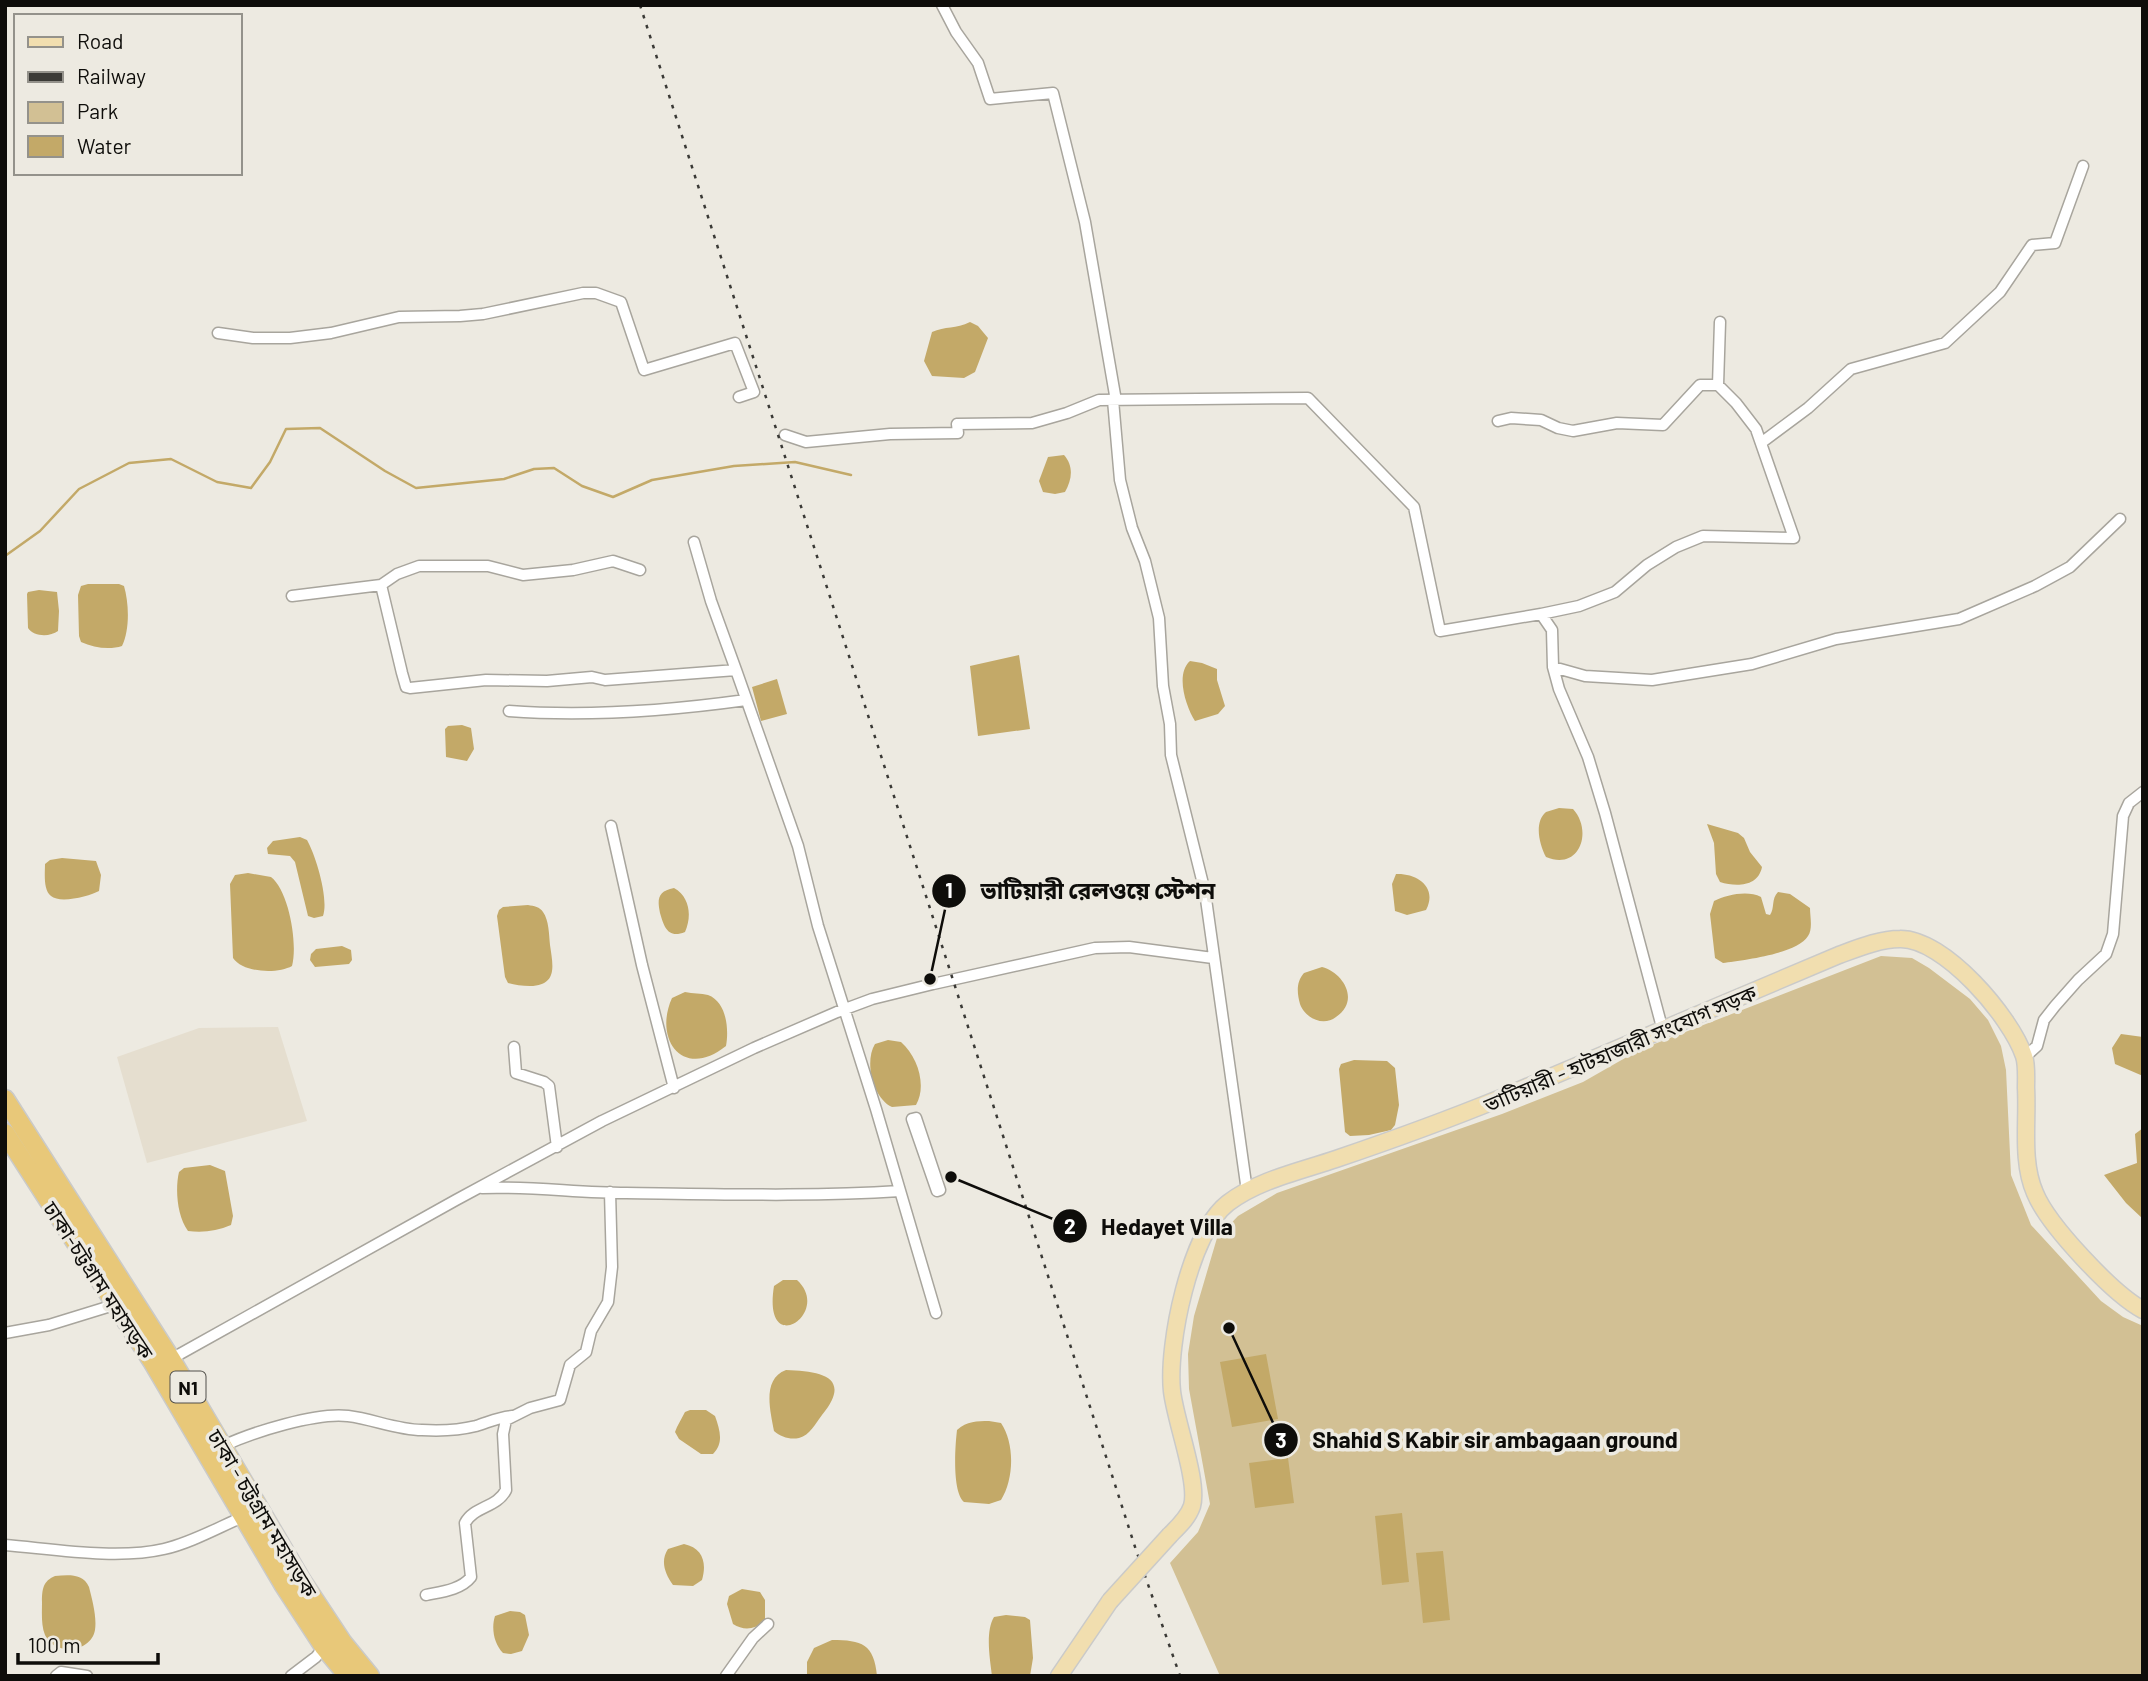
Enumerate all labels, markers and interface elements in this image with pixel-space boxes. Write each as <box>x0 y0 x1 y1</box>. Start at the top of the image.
legend <box>14 14 242 175</box>
text: Road <box>77 28 123 53</box>
text: Railway <box>77 63 146 88</box>
text: Park <box>77 98 118 123</box>
text: Water <box>77 133 132 158</box>
callout: ভাটিয়ারী রেলওয়ে স্টেশন <box>932 869 1230 913</box>
text: ভাটিয়ারী রেলওয়ে স্টেশন <box>980 876 1216 904</box>
text: 1 <box>945 877 953 902</box>
street label: ভাটিয়ারী - হাটহাজারী সংযোগ সড়ক <box>1479 979 1761 1117</box>
street label: ঢাকা-চট্টগ্রাম মহাসড়ক <box>38 1196 160 1364</box>
callout: Hedayet Villa <box>1053 1204 1247 1248</box>
text: Hedayet Villa <box>1101 1212 1233 1240</box>
text: 2 <box>1064 1213 1076 1238</box>
road number: N1 <box>170 1372 206 1402</box>
callout: Shahid S Kabir sir ambagaan ground <box>1263 1418 1691 1462</box>
street label: ঢাকা - চট্টগ্রাম মহাসড়ক <box>203 1424 324 1602</box>
text: Shahid S Kabir sir ambagaan ground <box>1312 1425 1678 1453</box>
text: 3 <box>1275 1427 1287 1452</box>
scale bar <box>18 1622 158 1666</box>
text: 100 m <box>28 1632 81 1657</box>

